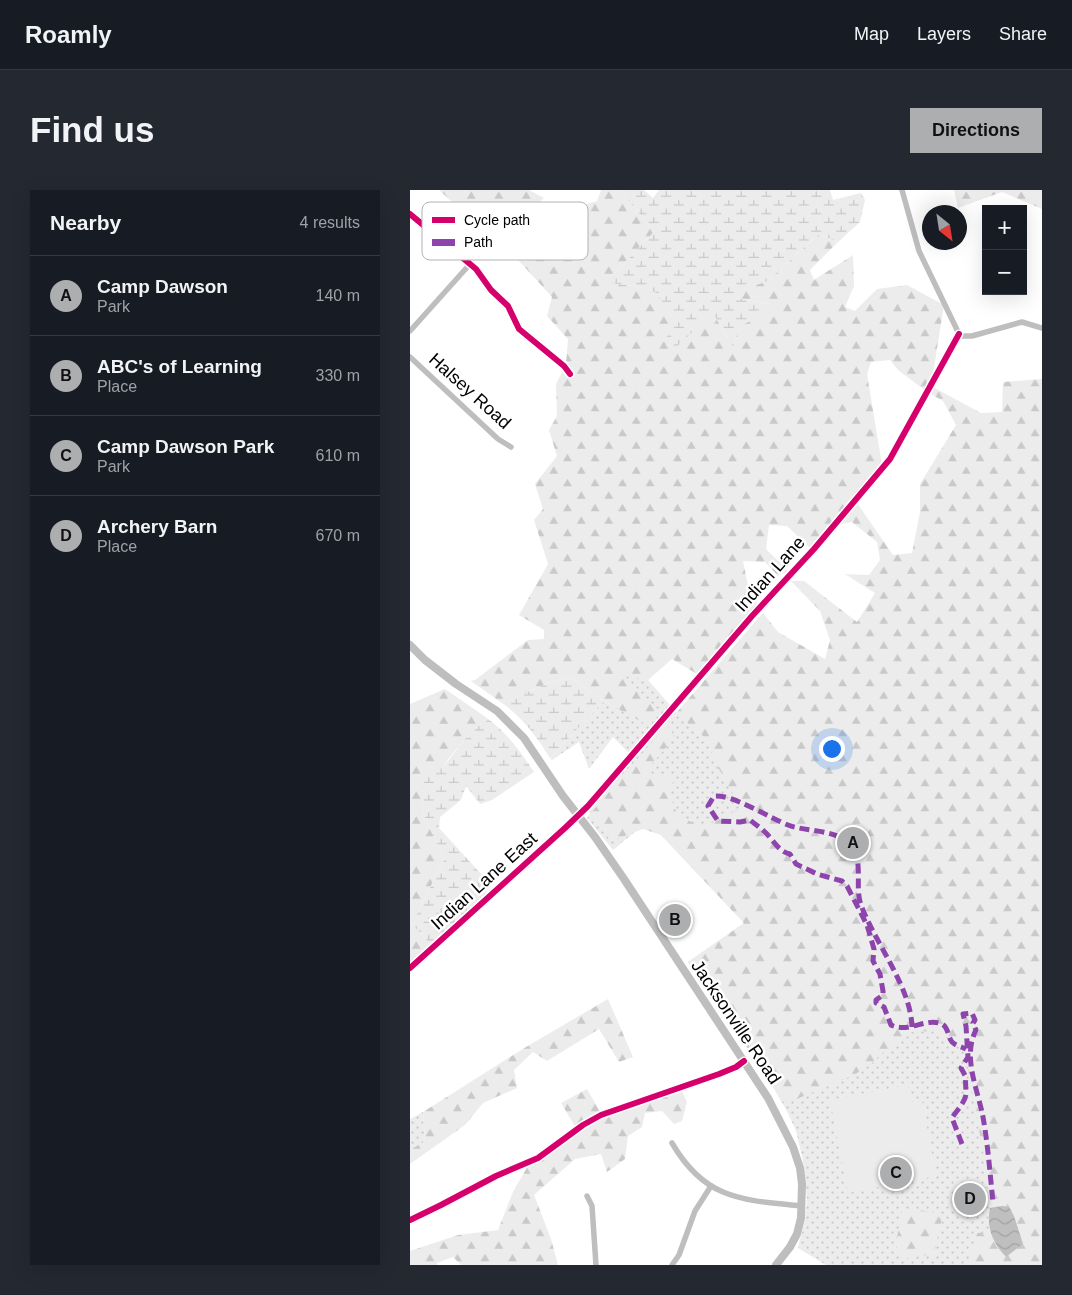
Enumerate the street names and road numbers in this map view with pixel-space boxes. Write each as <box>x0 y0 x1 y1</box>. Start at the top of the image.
street label: Halsey Road <box>425 349 515 433</box>
street label: Indian Lane <box>731 532 809 616</box>
street label: Indian Lane East <box>427 828 541 934</box>
street label: Jacksonville Road <box>687 956 785 1088</box>

